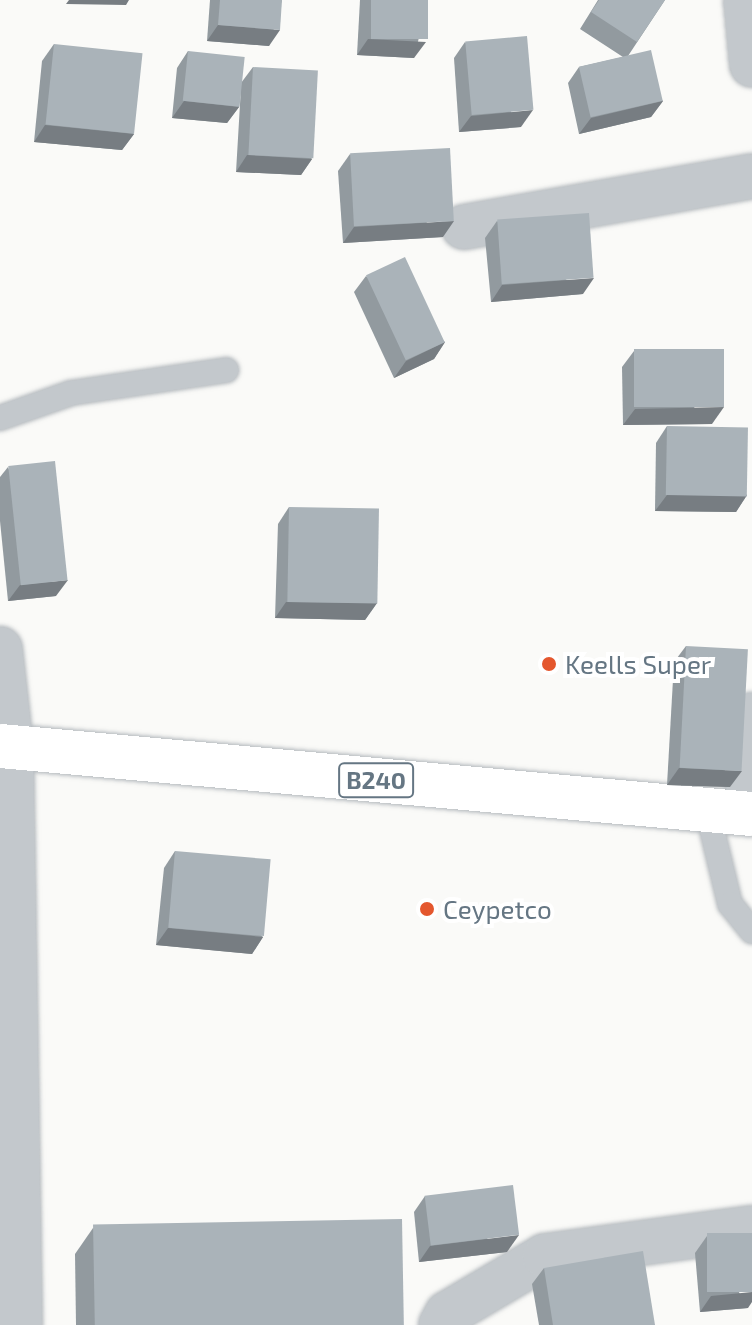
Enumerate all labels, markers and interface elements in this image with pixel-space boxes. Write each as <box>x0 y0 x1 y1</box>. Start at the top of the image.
place label: Keells Super <box>565 648 711 680</box>
marker: Keells Super <box>540 655 558 673</box>
road number: B240 <box>338 760 414 800</box>
place label: Ceypetco <box>443 893 552 925</box>
marker: Ceypetco <box>418 900 436 918</box>

